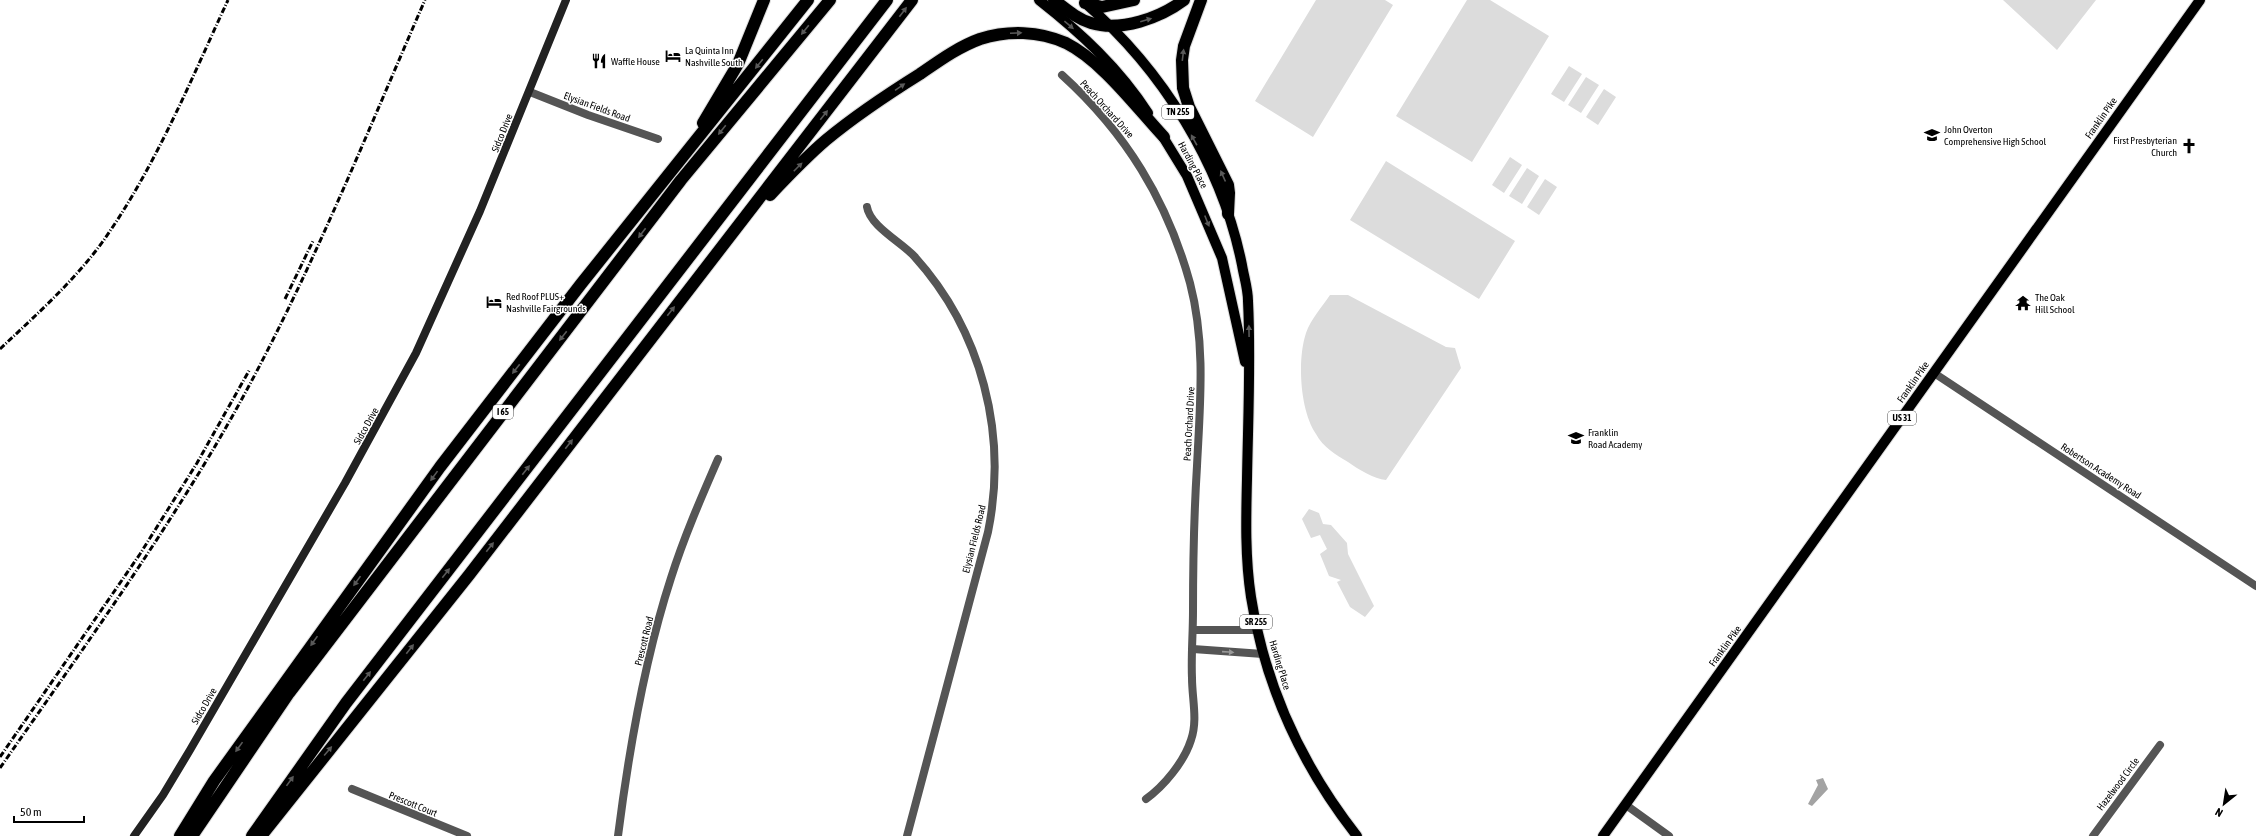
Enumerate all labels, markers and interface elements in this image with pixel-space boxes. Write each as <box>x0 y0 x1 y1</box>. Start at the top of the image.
one-way arrow <box>899 7 907 18</box>
one-way arrow <box>1141 17 1153 23</box>
one-way arrow <box>1064 20 1074 29</box>
one-way arrow <box>800 25 809 36</box>
one-way arrow <box>1010 30 1023 36</box>
place label: La Quinta Inn Nashville South <box>685 45 743 68</box>
hotel icon: La Quinta Inn Nashville South <box>664 47 682 65</box>
one-way arrow <box>1179 49 1186 61</box>
restaurant icon: Waffle House <box>590 52 608 70</box>
place label: Waffle House <box>611 56 660 67</box>
one-way arrow <box>754 59 763 70</box>
street label: Peach Orchard Drive <box>1078 78 1136 141</box>
one-way arrow <box>895 83 905 91</box>
street label: Elysian Fields Road <box>562 90 632 124</box>
street label: Franklin Pike <box>2083 95 2119 141</box>
road number: TN 255 <box>1162 105 1194 119</box>
one-way arrow <box>820 110 828 121</box>
street label: Sidco Drive <box>489 112 515 154</box>
place label: John Overton Comprehensive High School <box>1944 124 2046 147</box>
one-way arrow <box>718 125 727 136</box>
school or university icon: John Overton Comprehensive High School <box>1923 126 1941 144</box>
one-way arrow <box>1191 134 1198 146</box>
place label: First Presbyterian Church <box>2113 135 2177 158</box>
church icon: First Presbyterian Church <box>2180 137 2198 155</box>
street label: Harding Place <box>1176 140 1210 191</box>
one-way arrow <box>793 162 803 172</box>
one-way arrow <box>1220 169 1226 181</box>
one-way arrow <box>1204 216 1210 228</box>
one-way arrow <box>638 227 646 238</box>
place label: Red Roof PLUS+ Nashville Fairgrounds <box>506 291 586 314</box>
place label: The Oak Hill School <box>2035 292 2075 315</box>
hotel icon: Red Roof PLUS+ Nashville Fairgrounds <box>485 293 503 311</box>
temple icon: The Oak Hill School <box>2014 294 2032 312</box>
one-way arrow <box>667 306 676 317</box>
one-way arrow <box>1246 324 1252 337</box>
one-way arrow <box>559 330 567 341</box>
street label: Franklin Pike <box>1895 359 1931 405</box>
one-way arrow <box>512 363 520 374</box>
street label: Peach Orchard Drive <box>1182 386 1196 461</box>
street label: Sidco Drive <box>351 405 381 446</box>
road number: I 65 <box>493 405 513 419</box>
road number: US 31 <box>1888 411 1916 425</box>
place label: Franklin Road Academy <box>1588 427 1642 450</box>
school or university icon: Franklin Road Academy <box>1567 429 1585 447</box>
one-way arrow <box>565 439 574 450</box>
street label: Robertson Academy Road <box>2059 441 2143 501</box>
one-way arrow <box>521 465 530 476</box>
one-way arrow <box>429 471 438 482</box>
street label: Elysian Fields Road <box>960 504 988 574</box>
one-way arrow <box>486 542 494 553</box>
one-way arrow <box>442 568 450 579</box>
one-way arrow <box>353 576 361 587</box>
street label: Prescott Road <box>633 615 656 667</box>
road number: SR 255 <box>1240 615 1272 629</box>
street label: Franklin Pike <box>1707 623 1744 668</box>
one-way arrow <box>310 636 318 646</box>
street label: Harding Place <box>1267 639 1293 692</box>
one-way arrow <box>405 644 414 655</box>
one-way arrow <box>1222 648 1234 655</box>
one-way arrow <box>362 671 371 682</box>
street label: Sidco Drive <box>189 685 219 726</box>
one-way arrow <box>235 742 243 752</box>
one-way arrow <box>324 745 333 756</box>
street label: Hazelwood Circle <box>2095 755 2142 812</box>
one-way arrow <box>286 776 294 786</box>
north arrow <box>2204 784 2244 824</box>
street label: Prescott Court <box>387 789 439 819</box>
scale bar <box>14 798 84 824</box>
text: 50 m <box>20 805 42 819</box>
text: N <box>2213 806 2225 819</box>

